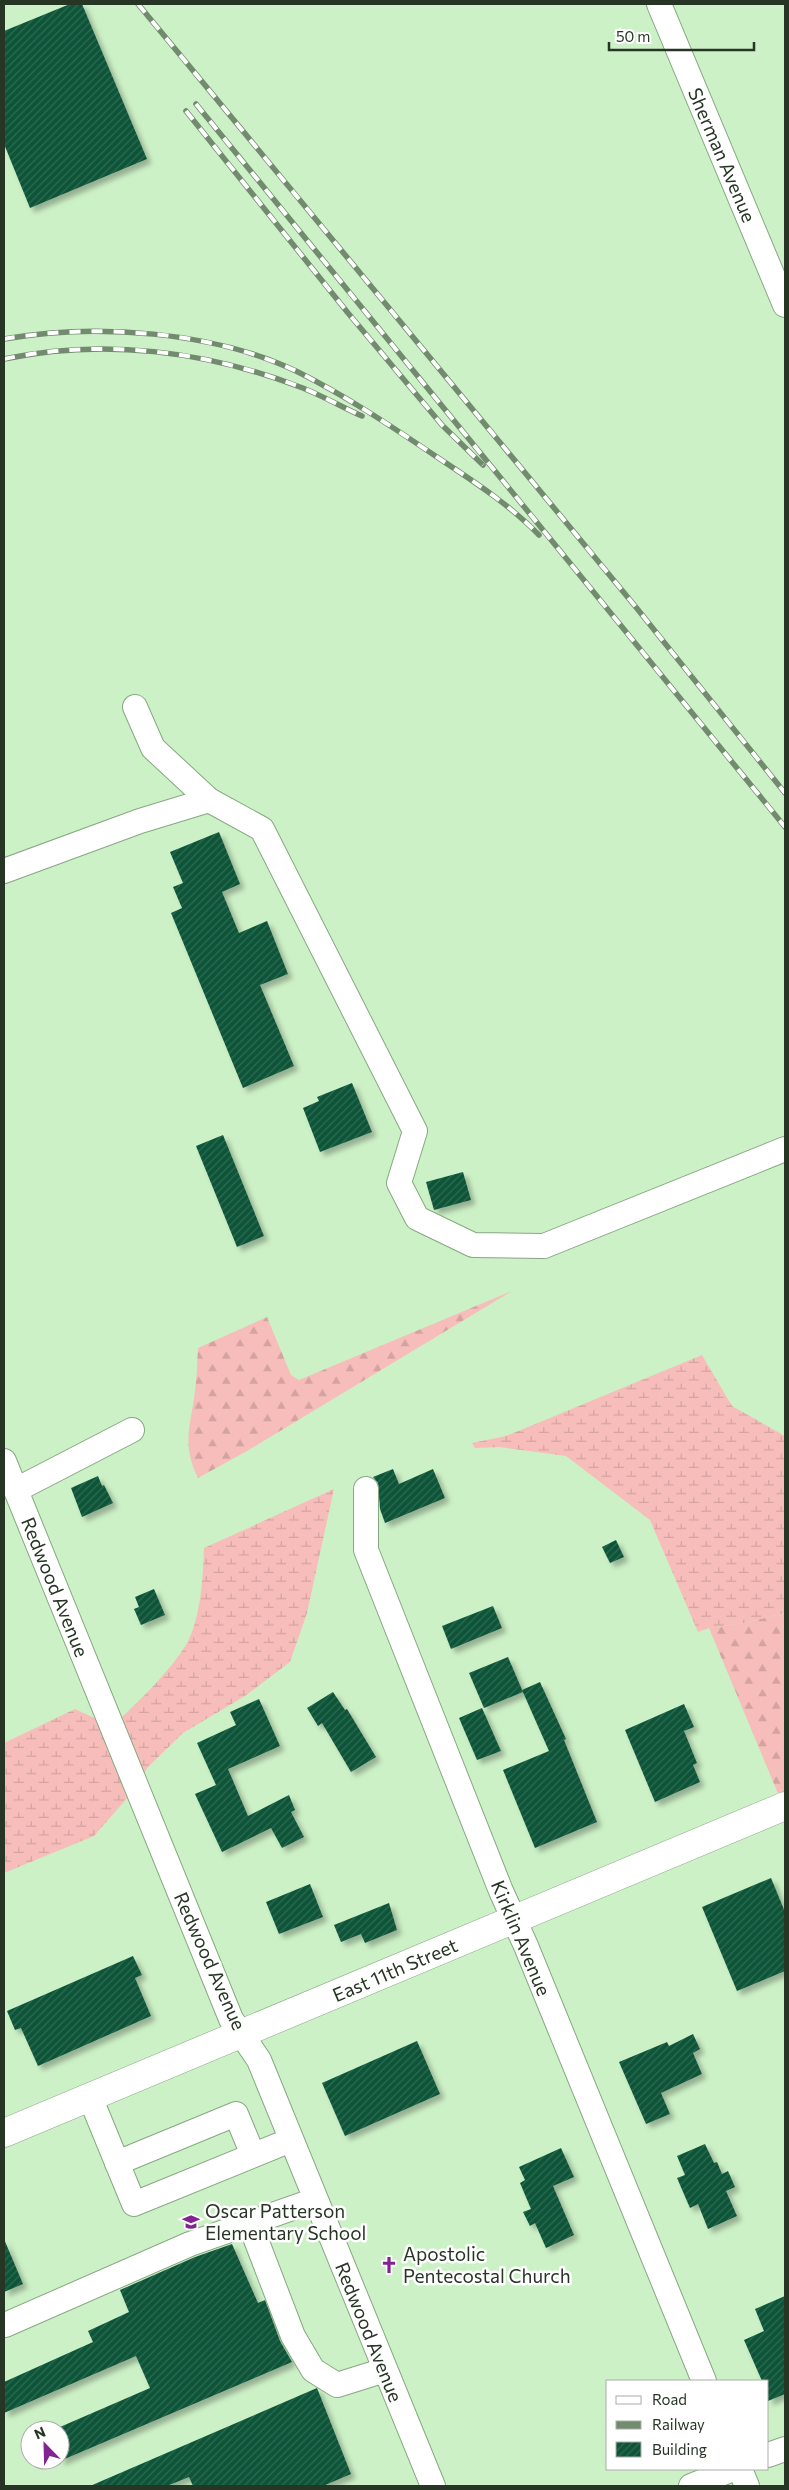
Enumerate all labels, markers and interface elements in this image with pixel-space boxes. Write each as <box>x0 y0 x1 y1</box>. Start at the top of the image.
scale bar <box>609 20 754 52</box>
text: 50 m <box>616 27 650 45</box>
street label: Sherman Avenue <box>684 84 761 226</box>
street label: Redwood Avenue <box>17 1514 94 1660</box>
street label: Kirklin Avenue <box>487 1877 556 1999</box>
street label: Redwood Avenue <box>170 1888 251 2033</box>
street label: East 11th Street <box>329 1933 461 2006</box>
place label: Oscar Patterson Elementary School <box>205 2199 366 2244</box>
school or university icon: Oscar Patterson Elementary School <box>181 2212 201 2232</box>
place label: Apostolic Pentecostal Church <box>403 2242 571 2287</box>
church icon: Apostolic Pentecostal Church <box>379 2255 399 2275</box>
street label: Redwood Avenue <box>331 2259 408 2405</box>
legend <box>606 2380 769 2470</box>
text: Road <box>652 2390 687 2408</box>
text: Railway <box>652 2415 705 2433</box>
north arrow <box>20 2420 70 2470</box>
text: N <box>32 2423 48 2442</box>
text: Building <box>652 2440 707 2458</box>

